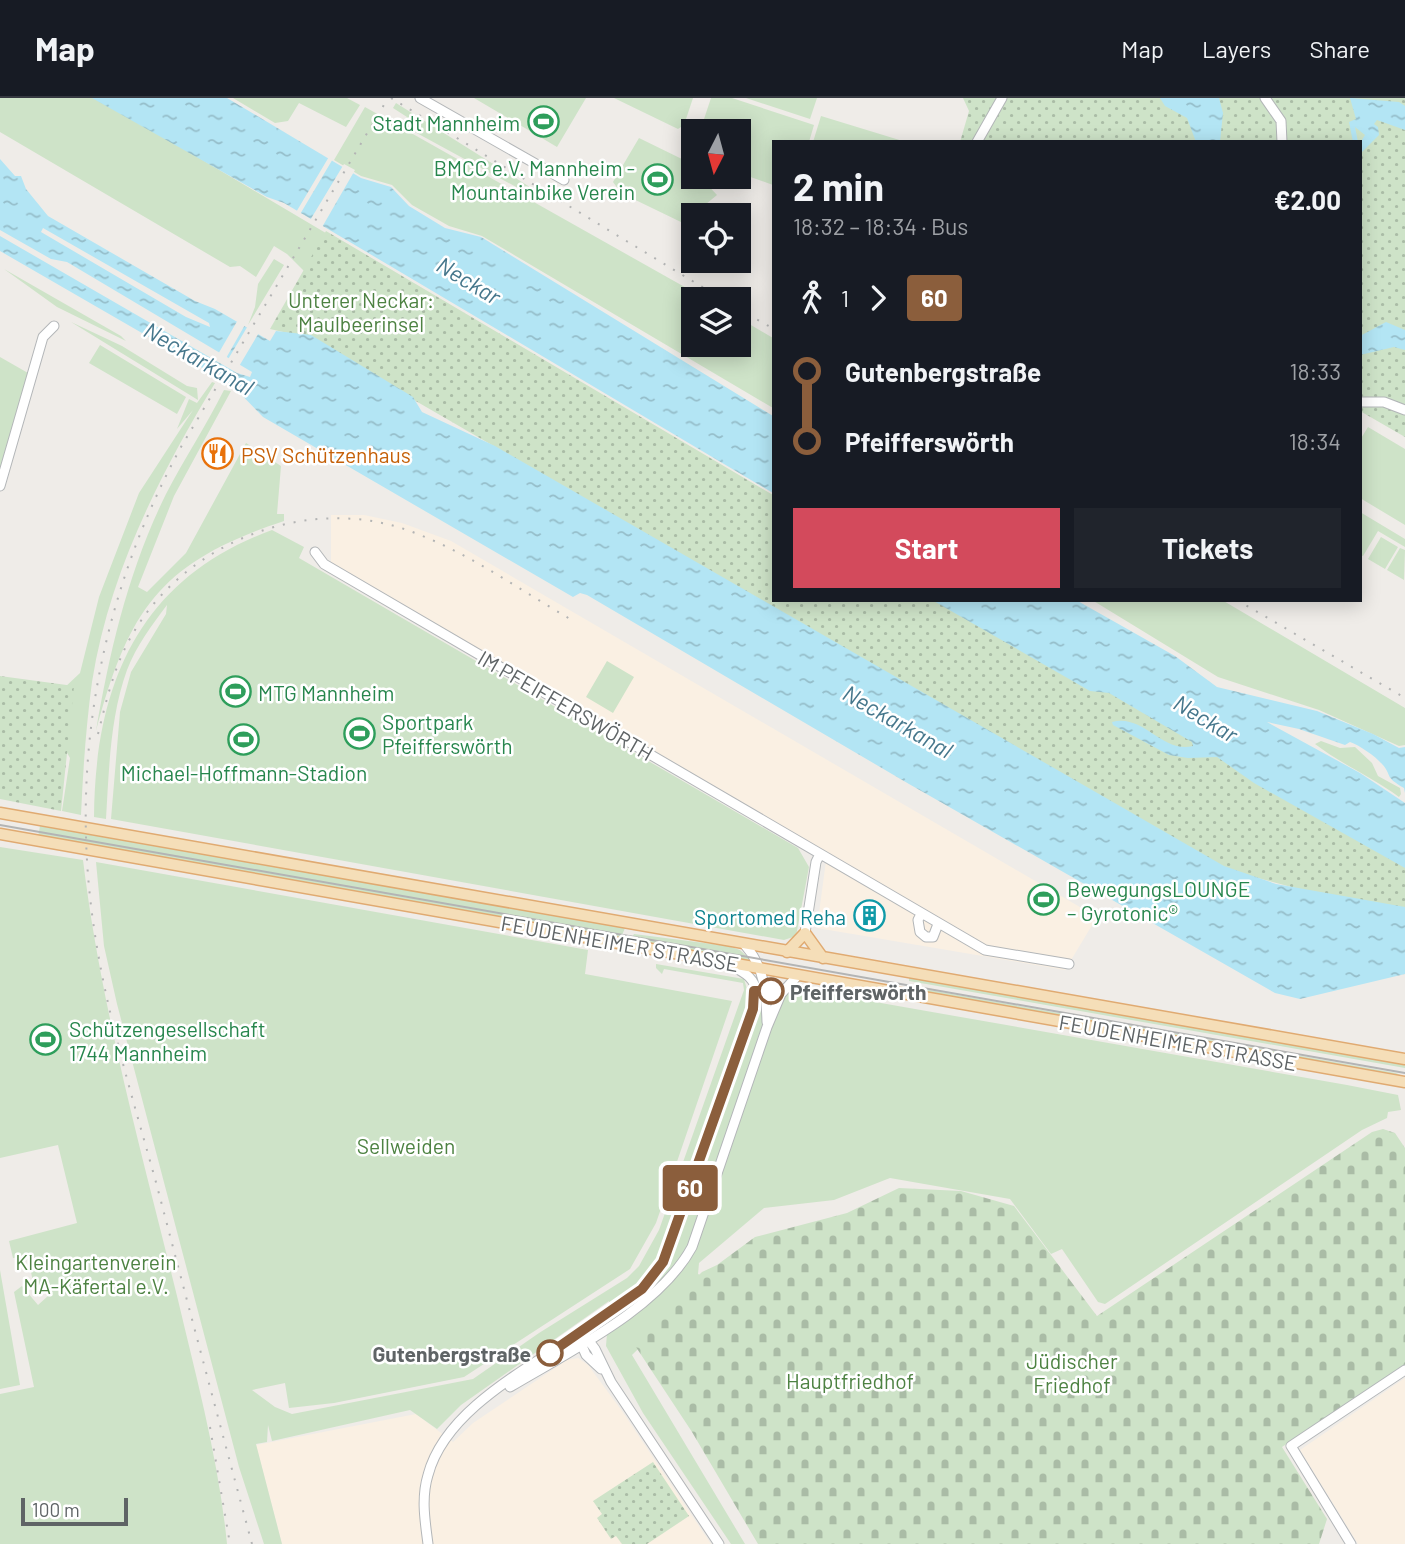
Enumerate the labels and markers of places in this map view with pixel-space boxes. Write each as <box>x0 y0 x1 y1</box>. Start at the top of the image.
sports icon: Stadt Mannheim <box>526 105 560 139</box>
place label: Stadt Mannheim <box>373 110 520 135</box>
place label: BMCC e.V. Mannheim - Mountainbike Verein <box>434 155 635 204</box>
sports icon: BMCC e.V. Mannheim - Mountainbike Verein <box>641 162 675 196</box>
restaurant icon: PSV Schützenhaus <box>201 437 235 471</box>
place label: PSV Schützenhaus <box>241 442 411 467</box>
sports icon: MTG Mannheim <box>218 675 252 709</box>
place label: MTG Mannheim <box>258 680 394 705</box>
place label: Sportpark Pfeifferswörth <box>382 709 513 758</box>
sports icon: Sportpark Pfeifferswörth <box>342 716 376 750</box>
sports icon: Michael-Hoffmann-Stadion <box>227 723 261 757</box>
place label: Michael-Hoffmann-Stadion <box>121 760 367 785</box>
place label: BewegungsLOUNGE – Gyrotonic® <box>1067 876 1250 925</box>
sports icon: BewegungsLOUNGE – Gyrotonic® <box>1027 883 1061 917</box>
building icon: Sportomed Reha <box>852 899 886 933</box>
place label: Sportomed Reha <box>694 904 846 929</box>
marker: Pfeifferswörth <box>758 978 784 1004</box>
place label: Pfeifferswörth <box>790 979 926 1004</box>
place label: Schützengesellschaft 1744 Mannheim <box>69 1016 266 1065</box>
sports icon: Schützengesellschaft 1744 Mannheim <box>29 1023 63 1057</box>
marker: Gutenbergstraße <box>537 1340 563 1366</box>
place label: Gutenbergstraße <box>372 1341 531 1366</box>

